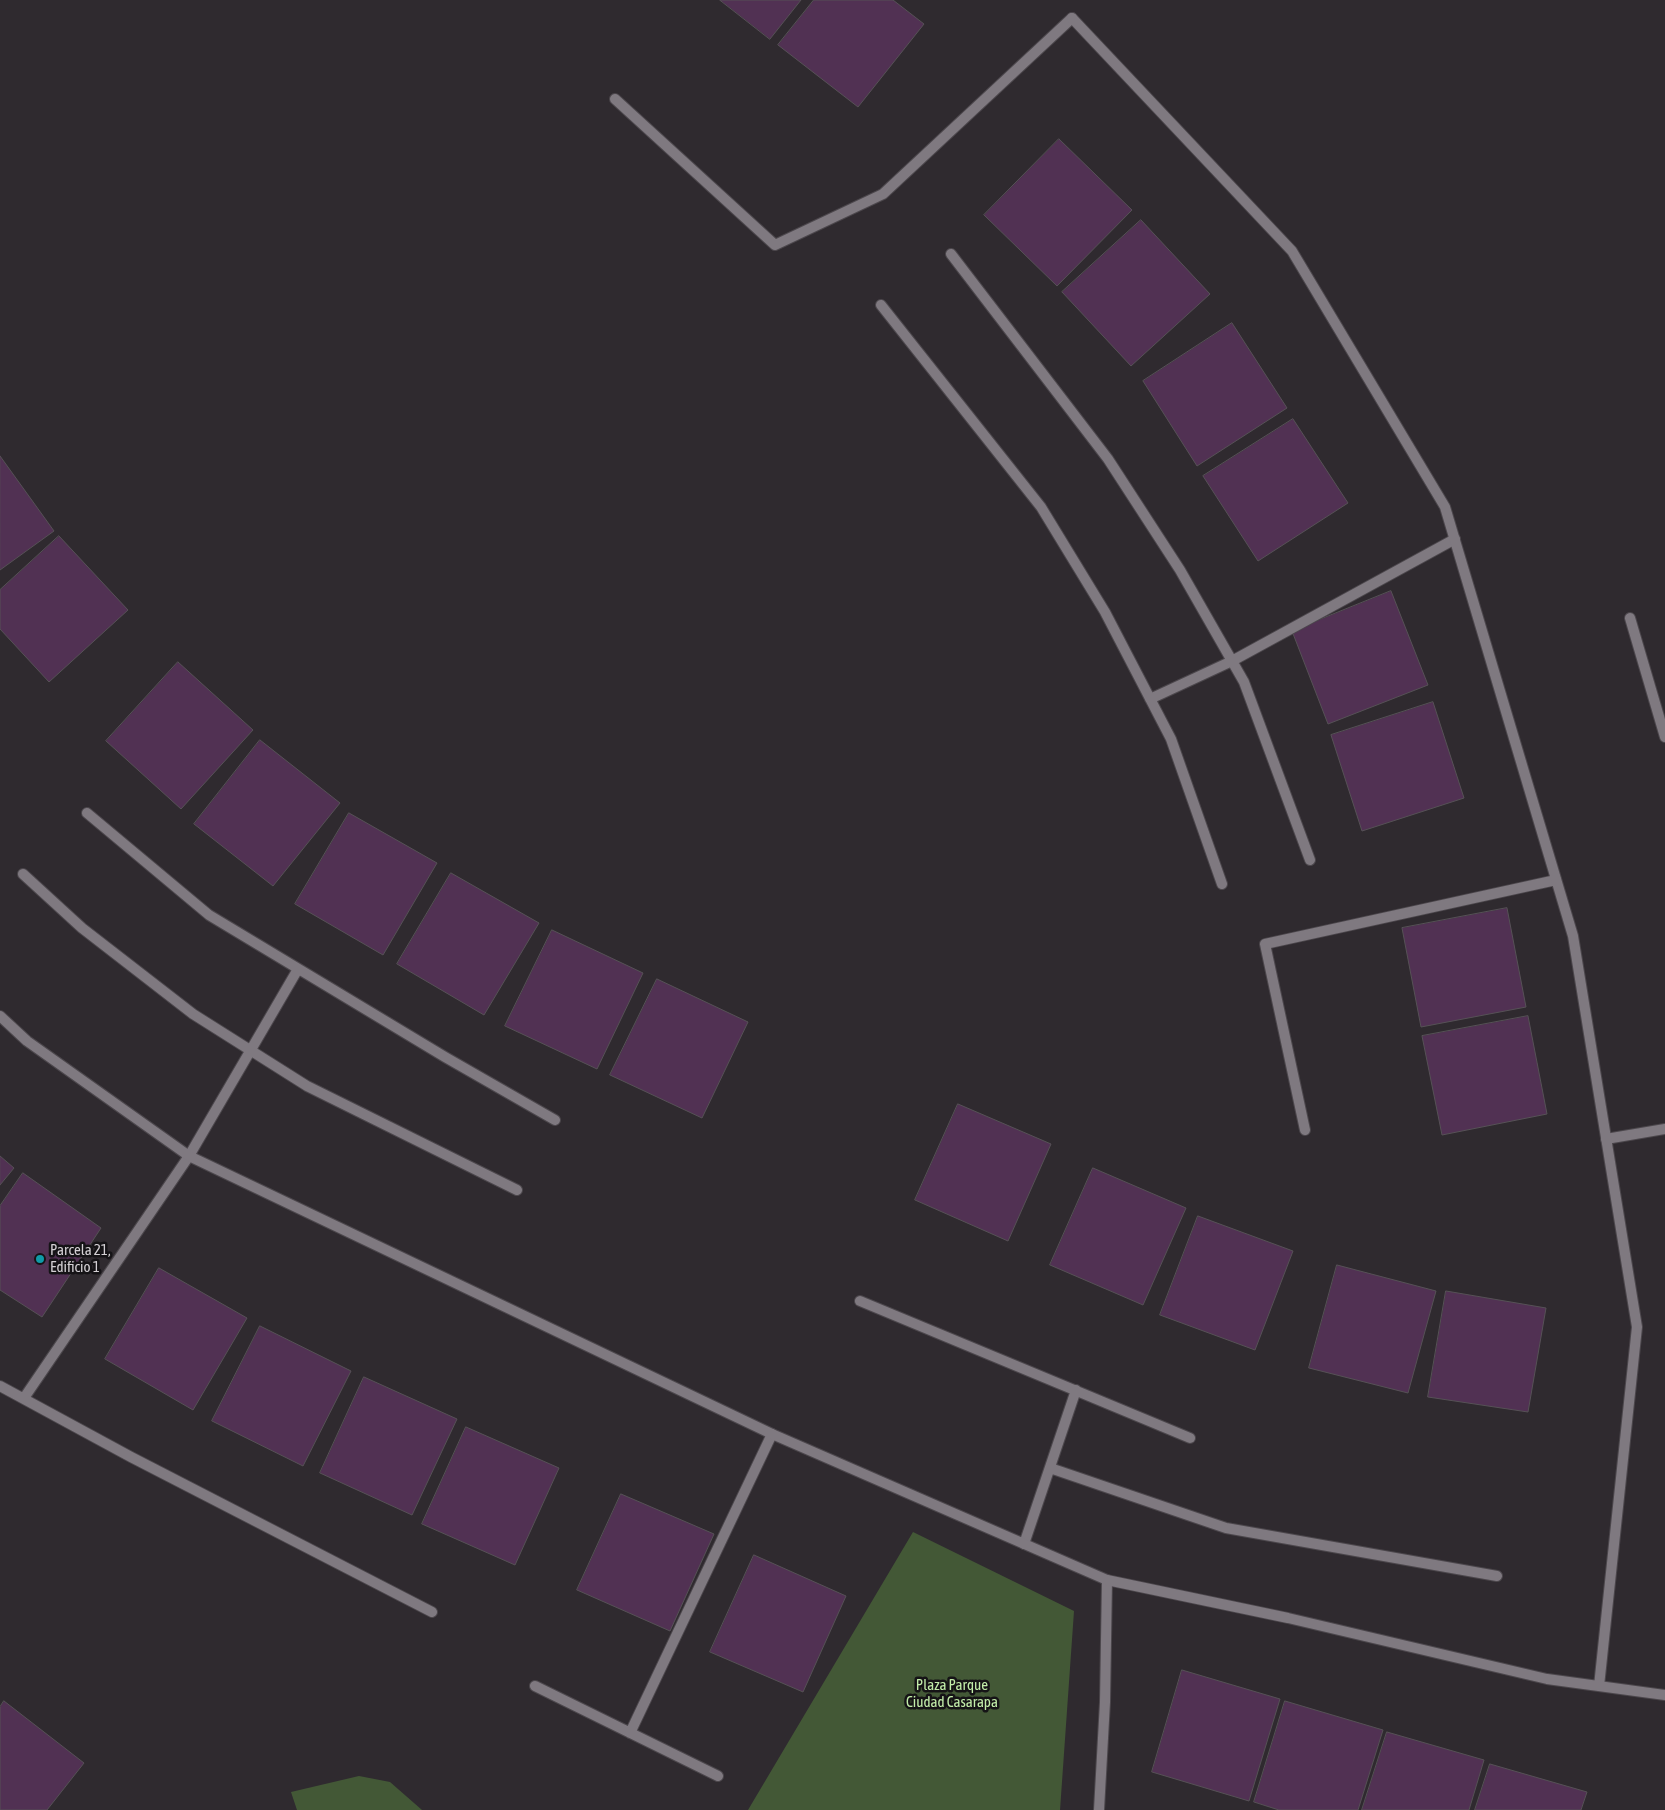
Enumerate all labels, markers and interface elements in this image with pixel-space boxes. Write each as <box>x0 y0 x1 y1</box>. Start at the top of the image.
place label: Parcela 21, Edificio 1 <box>50 1241 111 1276</box>
marker: Parcela 21, Edificio 1 <box>34 1253 46 1265</box>
park label: Plaza Parque Ciudad Casarapa <box>906 1676 998 1711</box>

